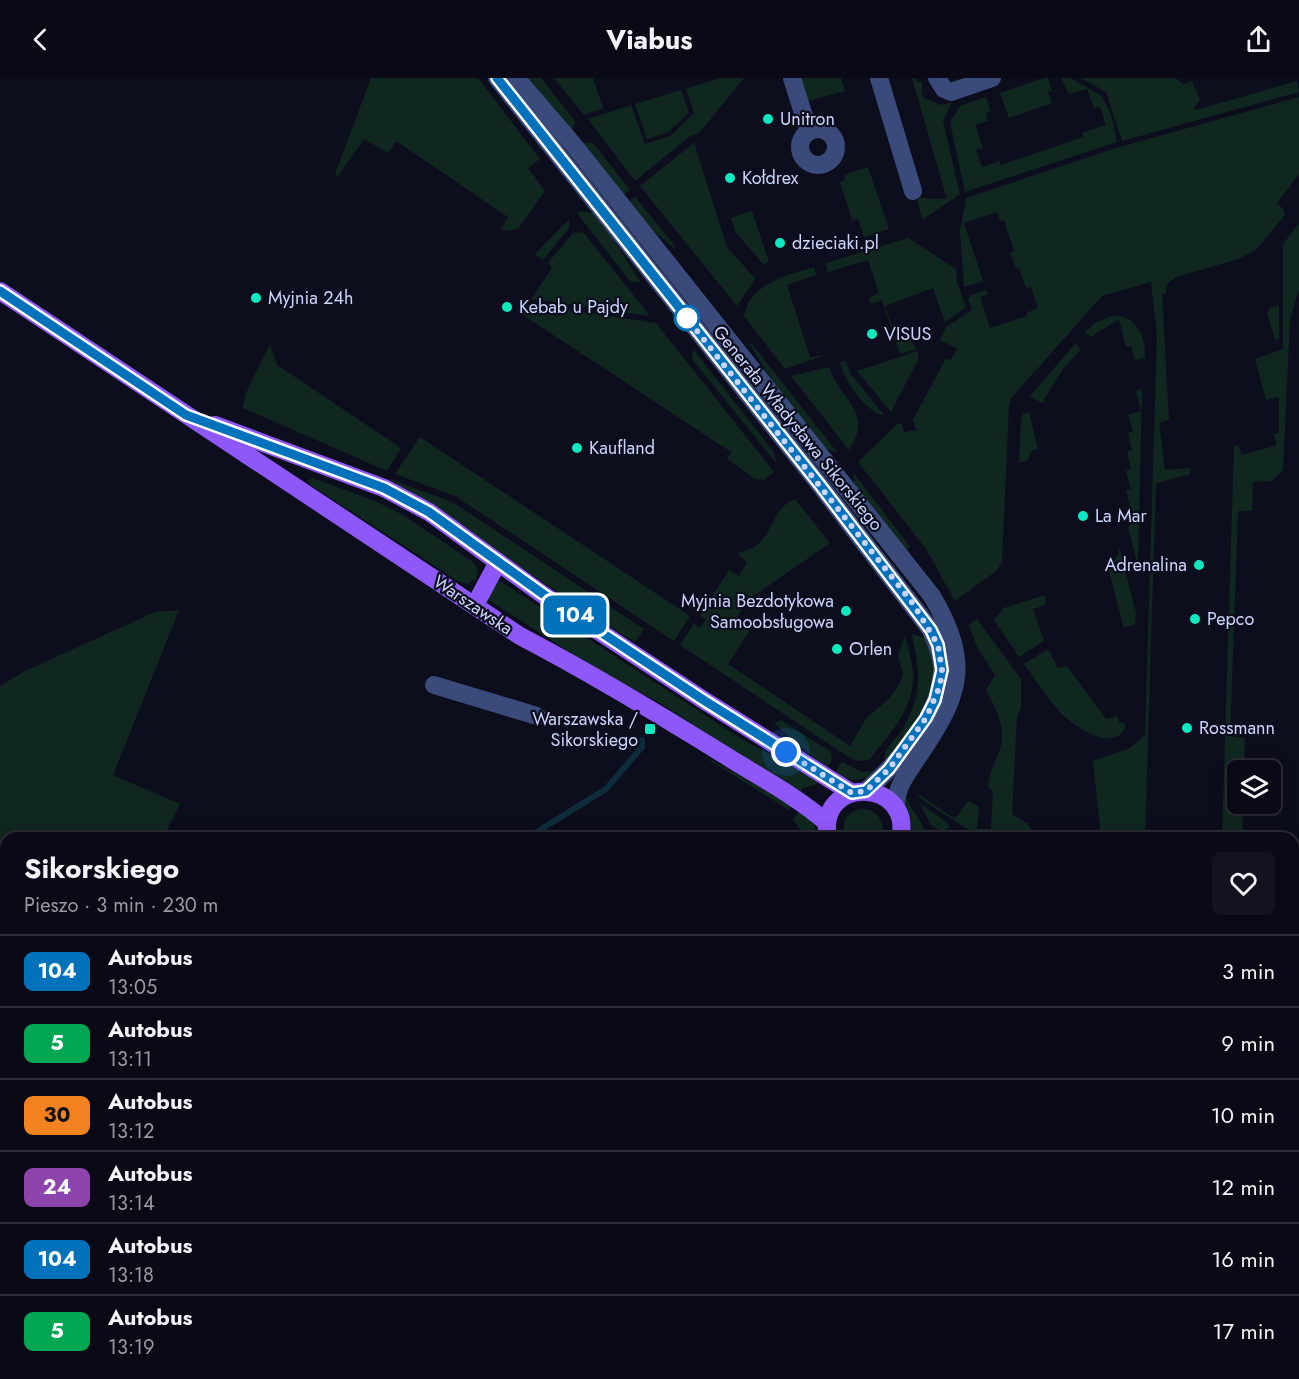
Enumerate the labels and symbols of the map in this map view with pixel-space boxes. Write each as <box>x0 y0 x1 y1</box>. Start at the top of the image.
place label: Unitron <box>780 106 835 132</box>
marker: Unitron <box>761 112 775 126</box>
place label: Kołdrex <box>742 165 799 191</box>
marker: Kołdrex <box>723 171 737 185</box>
place label: dzieciaki.pl <box>792 230 879 256</box>
marker: dzieciaki.pl <box>773 236 787 250</box>
place label: Myjnia 24h <box>268 285 353 311</box>
marker: Myjnia 24h <box>249 291 263 305</box>
place label: Kebab u Pajdy <box>519 294 628 320</box>
marker: Kebab u Pajdy <box>500 300 514 314</box>
unlabelled marker <box>674 305 700 331</box>
street label: Generała Władysława Sikorskiego <box>707 320 889 536</box>
place label: VISUS <box>884 321 931 347</box>
marker: VISUS <box>865 327 879 341</box>
place label: Kaufland <box>589 435 655 461</box>
marker: Kaufland <box>570 441 584 455</box>
place label: La Mar <box>1095 503 1147 529</box>
marker: La Mar <box>1076 509 1090 523</box>
place label: Adrenalina <box>1105 552 1187 578</box>
marker: Adrenalina <box>1192 558 1206 572</box>
street label: Warszawska <box>428 569 518 641</box>
place label: Myjnia Bezdotykowa Samoobsługowa <box>681 588 834 635</box>
line badge: 104 <box>540 596 610 634</box>
marker: Myjnia Bezdotykowa Samoobsługowa <box>839 604 853 618</box>
place label: Pepco <box>1207 606 1254 632</box>
marker: Pepco <box>1188 612 1202 626</box>
place label: Orlen <box>849 636 892 662</box>
marker: Orlen <box>830 642 844 656</box>
place label: Warszawska / Sikorskiego <box>532 706 638 753</box>
place label: Rossmann <box>1199 715 1275 741</box>
marker: Rossmann <box>1180 721 1194 735</box>
marker: Warszawska / Sikorskiego <box>643 722 657 736</box>
your location <box>771 737 801 767</box>

